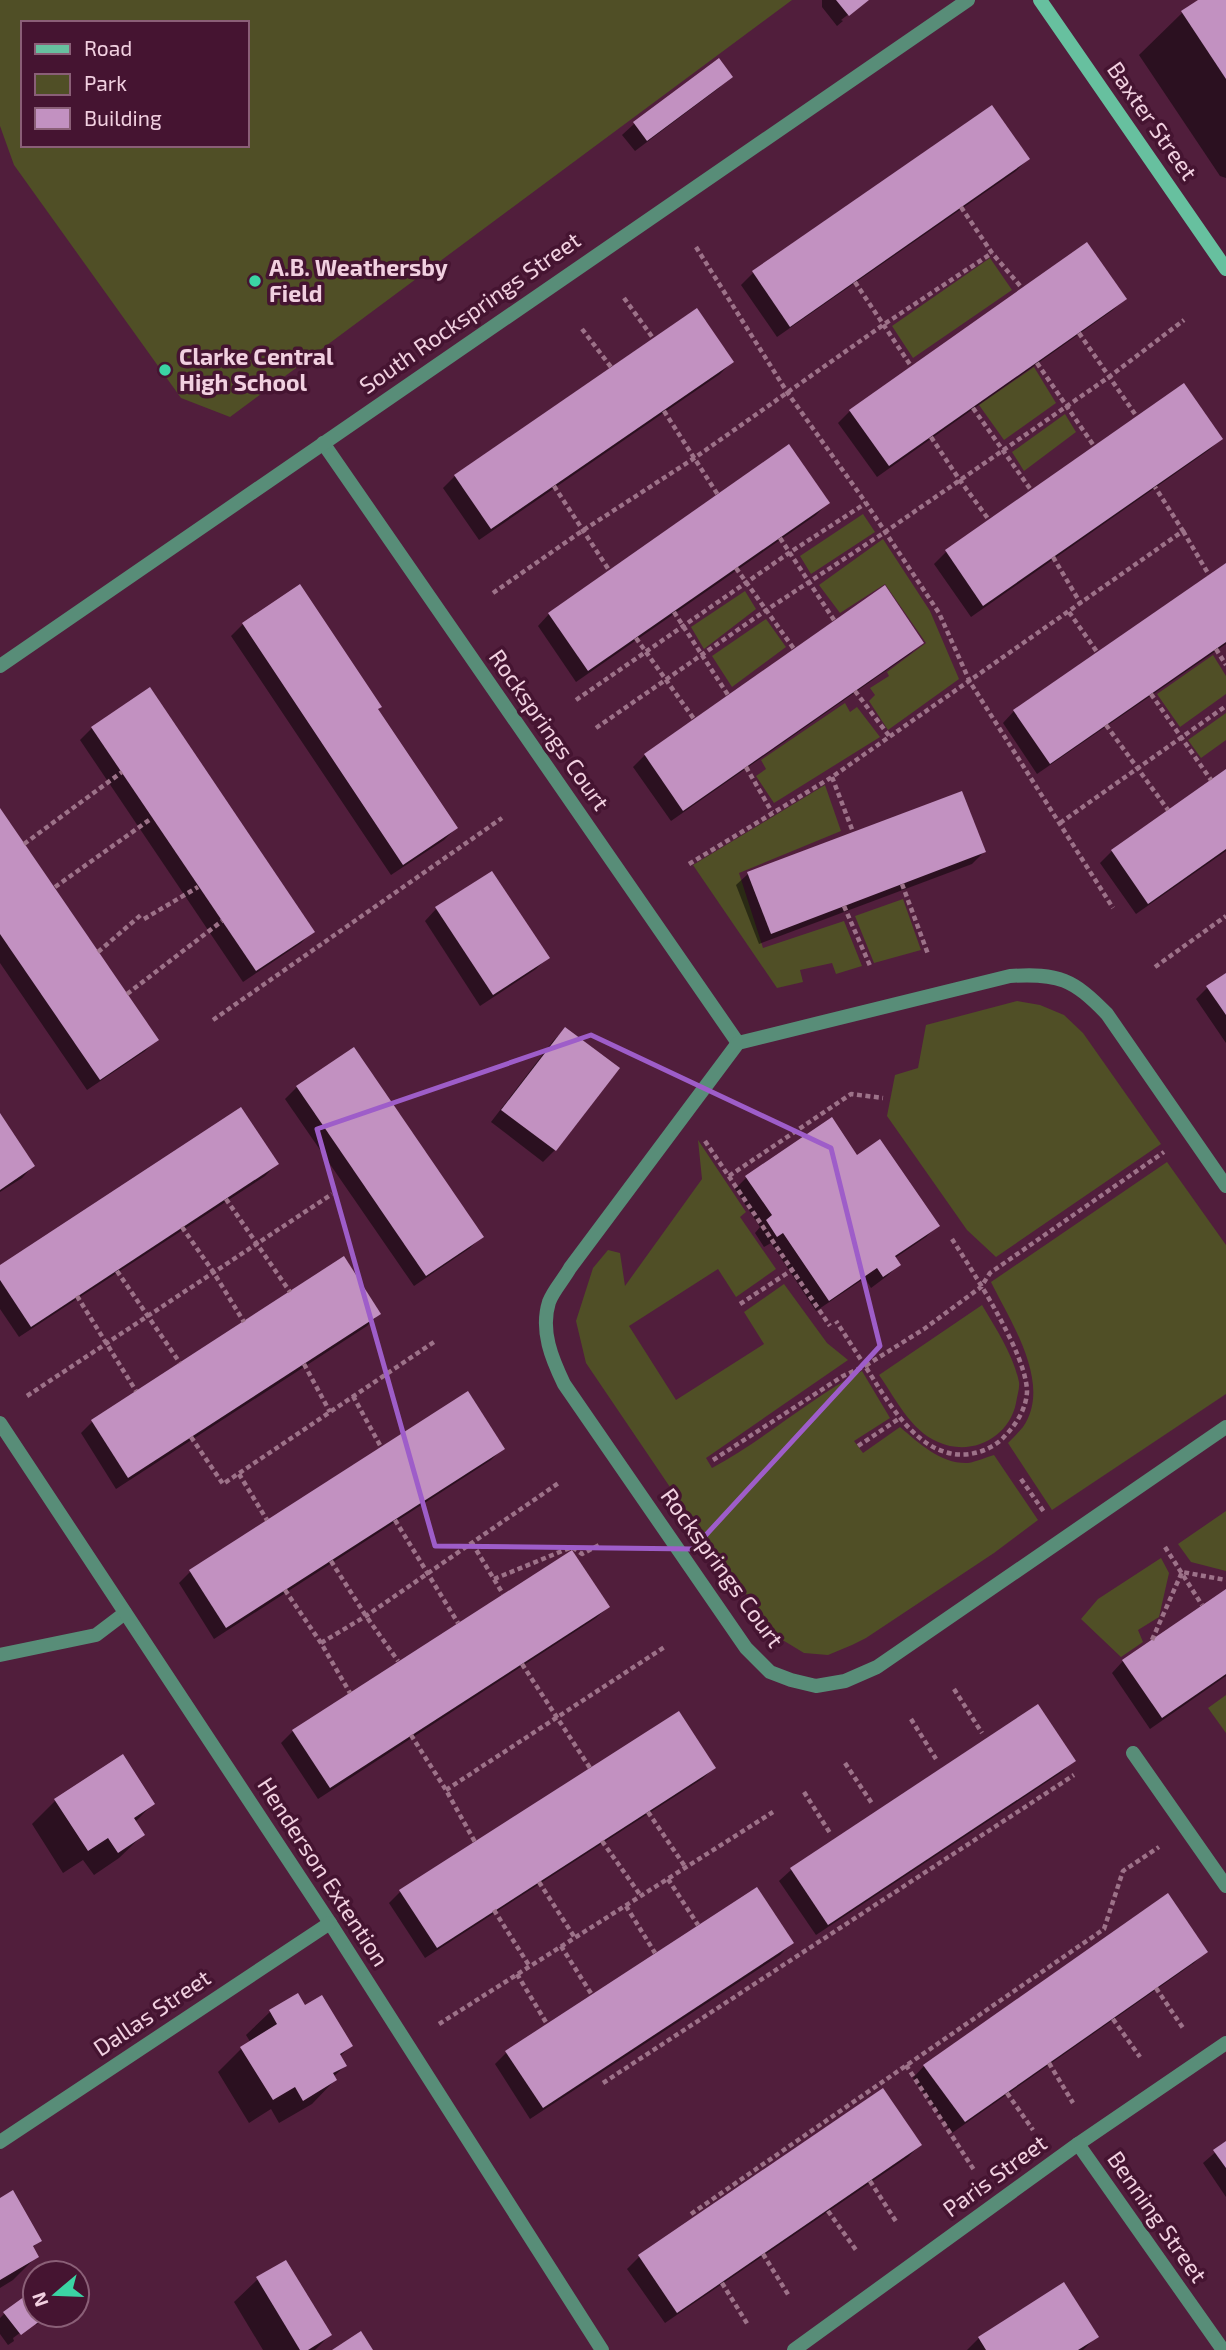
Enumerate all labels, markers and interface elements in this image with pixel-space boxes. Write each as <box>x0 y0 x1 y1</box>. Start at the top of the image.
legend <box>21 21 248 147</box>
text: Road <box>84 35 132 60</box>
street label: Baxter Street <box>1102 56 1204 185</box>
text: Park <box>84 70 127 95</box>
text: Building <box>84 105 162 130</box>
street label: South Rocksprings Street <box>354 225 586 399</box>
place label: A.B. Weathersby Field <box>269 253 448 307</box>
marker: A.B. Weathersby Field <box>247 273 263 289</box>
place label: Clarke Central High School <box>179 342 334 396</box>
marker: Clarke Central High School <box>157 362 173 378</box>
street label: Rocksprings Court <box>484 643 616 816</box>
street label: Rocksprings Court <box>656 1482 790 1653</box>
street label: Henderson Extention <box>252 1772 395 1971</box>
street label: Dallas Street <box>88 1963 215 2062</box>
street label: Paris Street <box>937 2128 1052 2222</box>
street label: Benning Street <box>1102 2145 1214 2288</box>
north arrow <box>21 2259 91 2329</box>
text: N <box>26 2289 53 2310</box>

